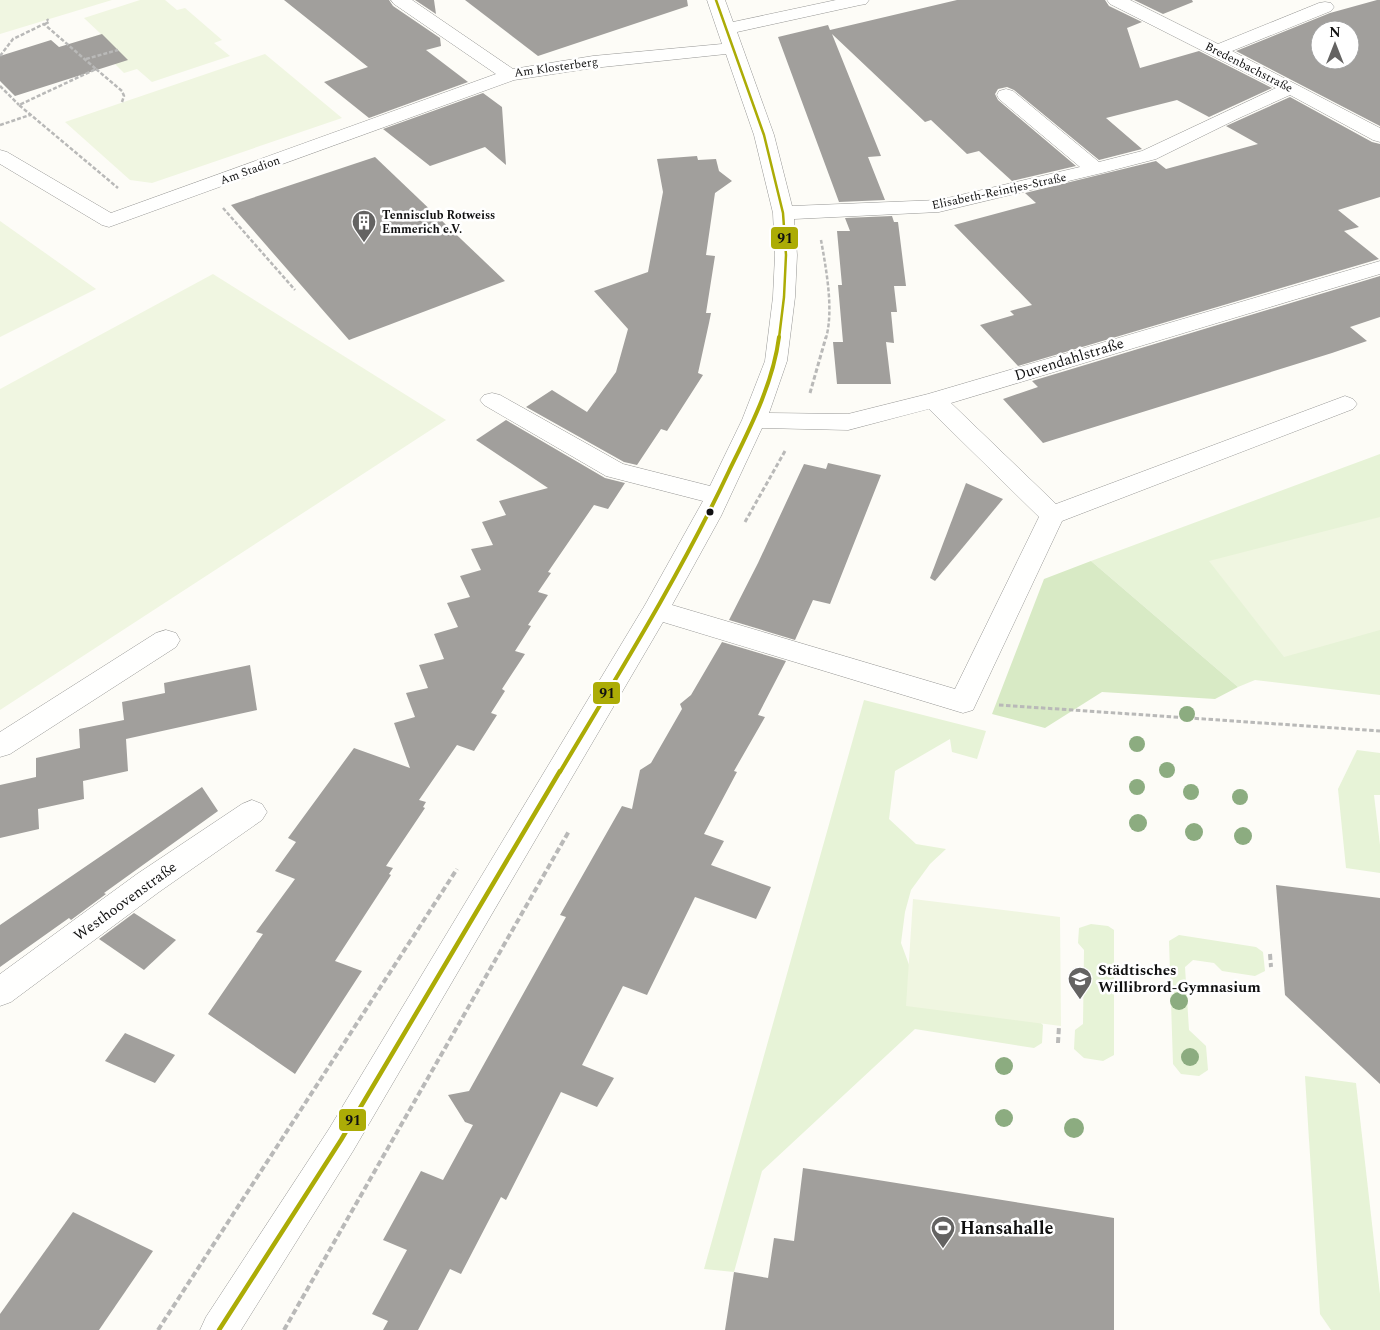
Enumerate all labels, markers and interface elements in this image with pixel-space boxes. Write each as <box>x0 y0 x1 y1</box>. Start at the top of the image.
north arrow <box>1310 20 1360 70</box>
text: N <box>1329 22 1341 43</box>
street label: Bredenbachstraße <box>1201 37 1296 98</box>
street label: Am Klosterberg <box>513 52 599 83</box>
street label: Am Stadion <box>217 151 283 190</box>
street label: Elisabeth-Reintjes-Straße <box>930 168 1068 215</box>
place label: Tennisclub Rotweiss Emmerich e.V. <box>382 206 495 239</box>
building icon: Tennisclub Rotweiss Emmerich e.V. <box>351 209 377 243</box>
line badge: 91 <box>770 226 799 250</box>
text: 91 <box>777 228 793 249</box>
street label: Duvendahlstraße <box>1011 332 1127 387</box>
unlabelled marker <box>705 507 715 517</box>
line badge: 91 <box>592 681 621 705</box>
text: 91 <box>599 683 615 704</box>
street label: Westhoovenstraße <box>69 856 182 947</box>
place label: Städtisches Willibrord-Gymnasium <box>1098 959 1261 999</box>
school or university icon: Städtisches Willibrord-Gymnasium <box>1067 966 1093 1000</box>
line badge: 91 <box>338 1108 367 1132</box>
text: 91 <box>345 1110 361 1131</box>
sports icon: Hansahalle <box>930 1215 956 1249</box>
place label: Hansahalle <box>960 1215 1054 1242</box>

